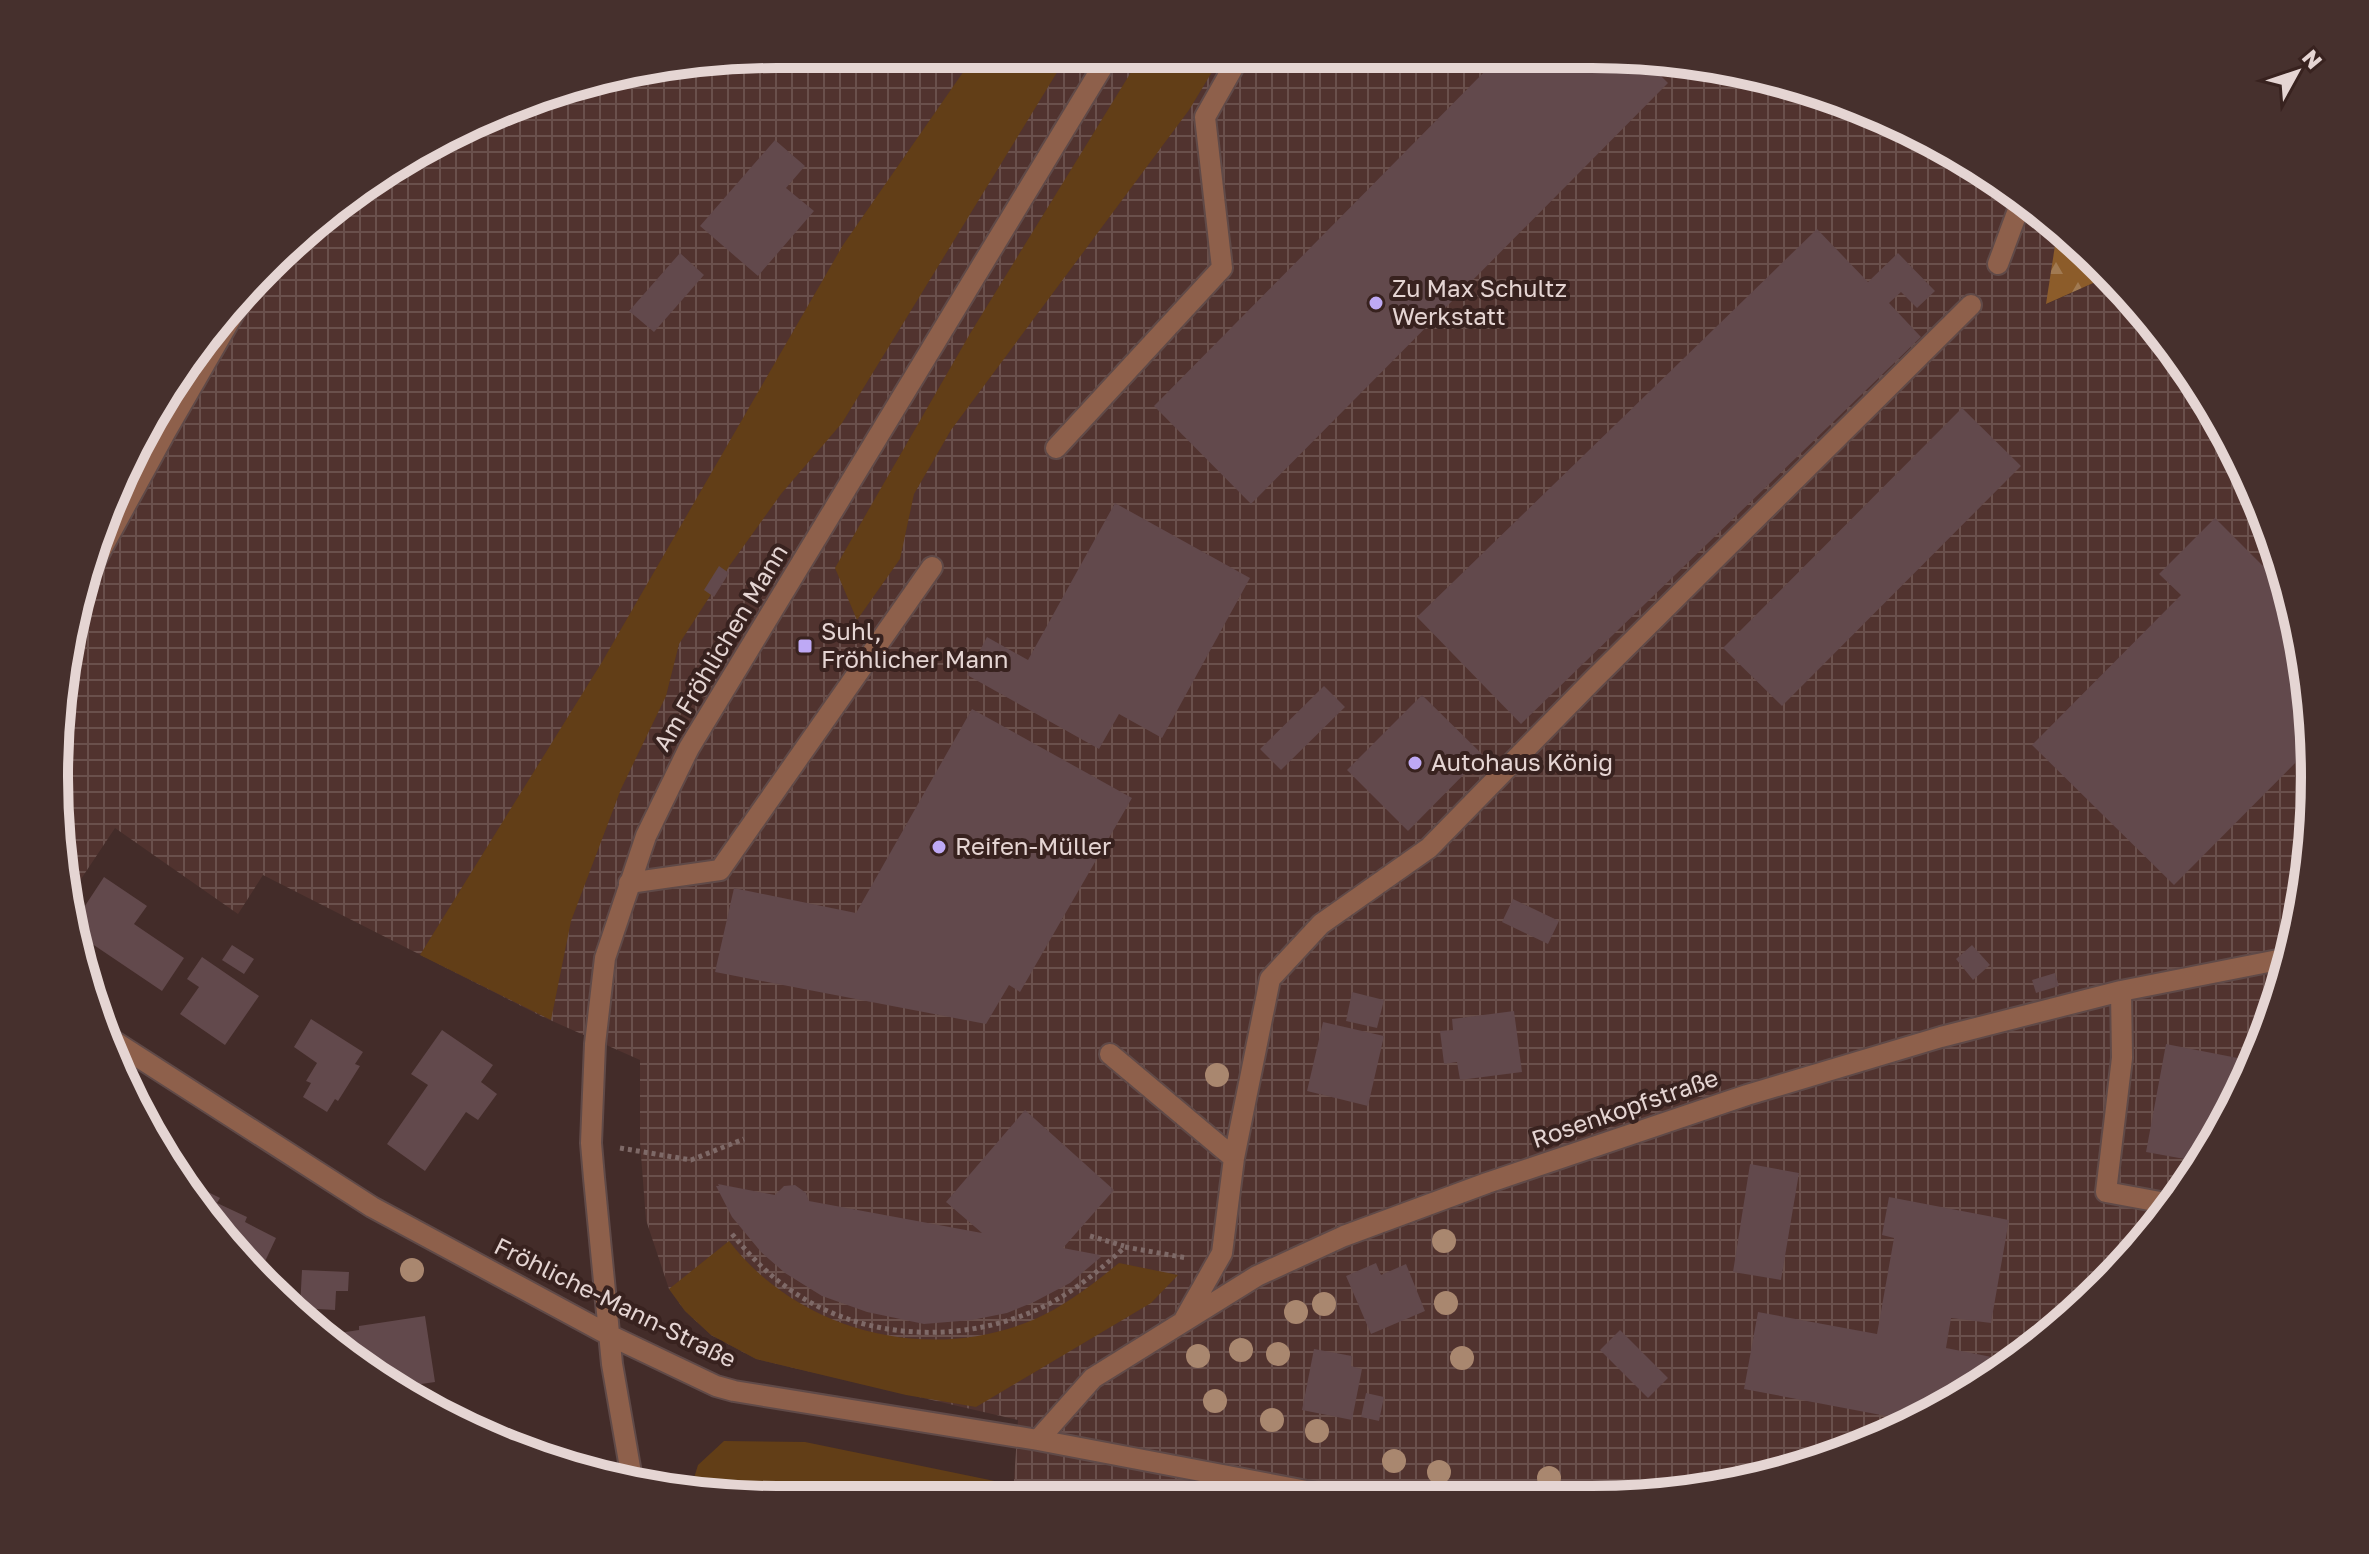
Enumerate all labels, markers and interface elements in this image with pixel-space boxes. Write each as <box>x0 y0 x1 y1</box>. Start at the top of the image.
north arrow <box>2257 32 2337 112</box>
text: N <box>2297 44 2328 74</box>
place label: Zu Max Schultz Werkstatt <box>1392 273 1567 330</box>
marker: Zu Max Schultz Werkstatt <box>1367 294 1385 312</box>
street label: Am Fröhlichen Mann <box>646 539 793 756</box>
place label: Suhl, Fröhlicher Mann <box>821 616 1009 673</box>
marker: Suhl, Fröhlicher Mann <box>796 637 814 655</box>
place label: Autohaus König <box>1431 747 1613 776</box>
marker: Autohaus König <box>1406 754 1424 772</box>
place label: Reifen-Müller <box>955 831 1111 860</box>
marker: Reifen-Müller <box>930 838 948 856</box>
street label: Rosenkopfstraße <box>1527 1062 1722 1153</box>
street label: Fröhliche-Mann-Straße <box>490 1230 741 1373</box>

